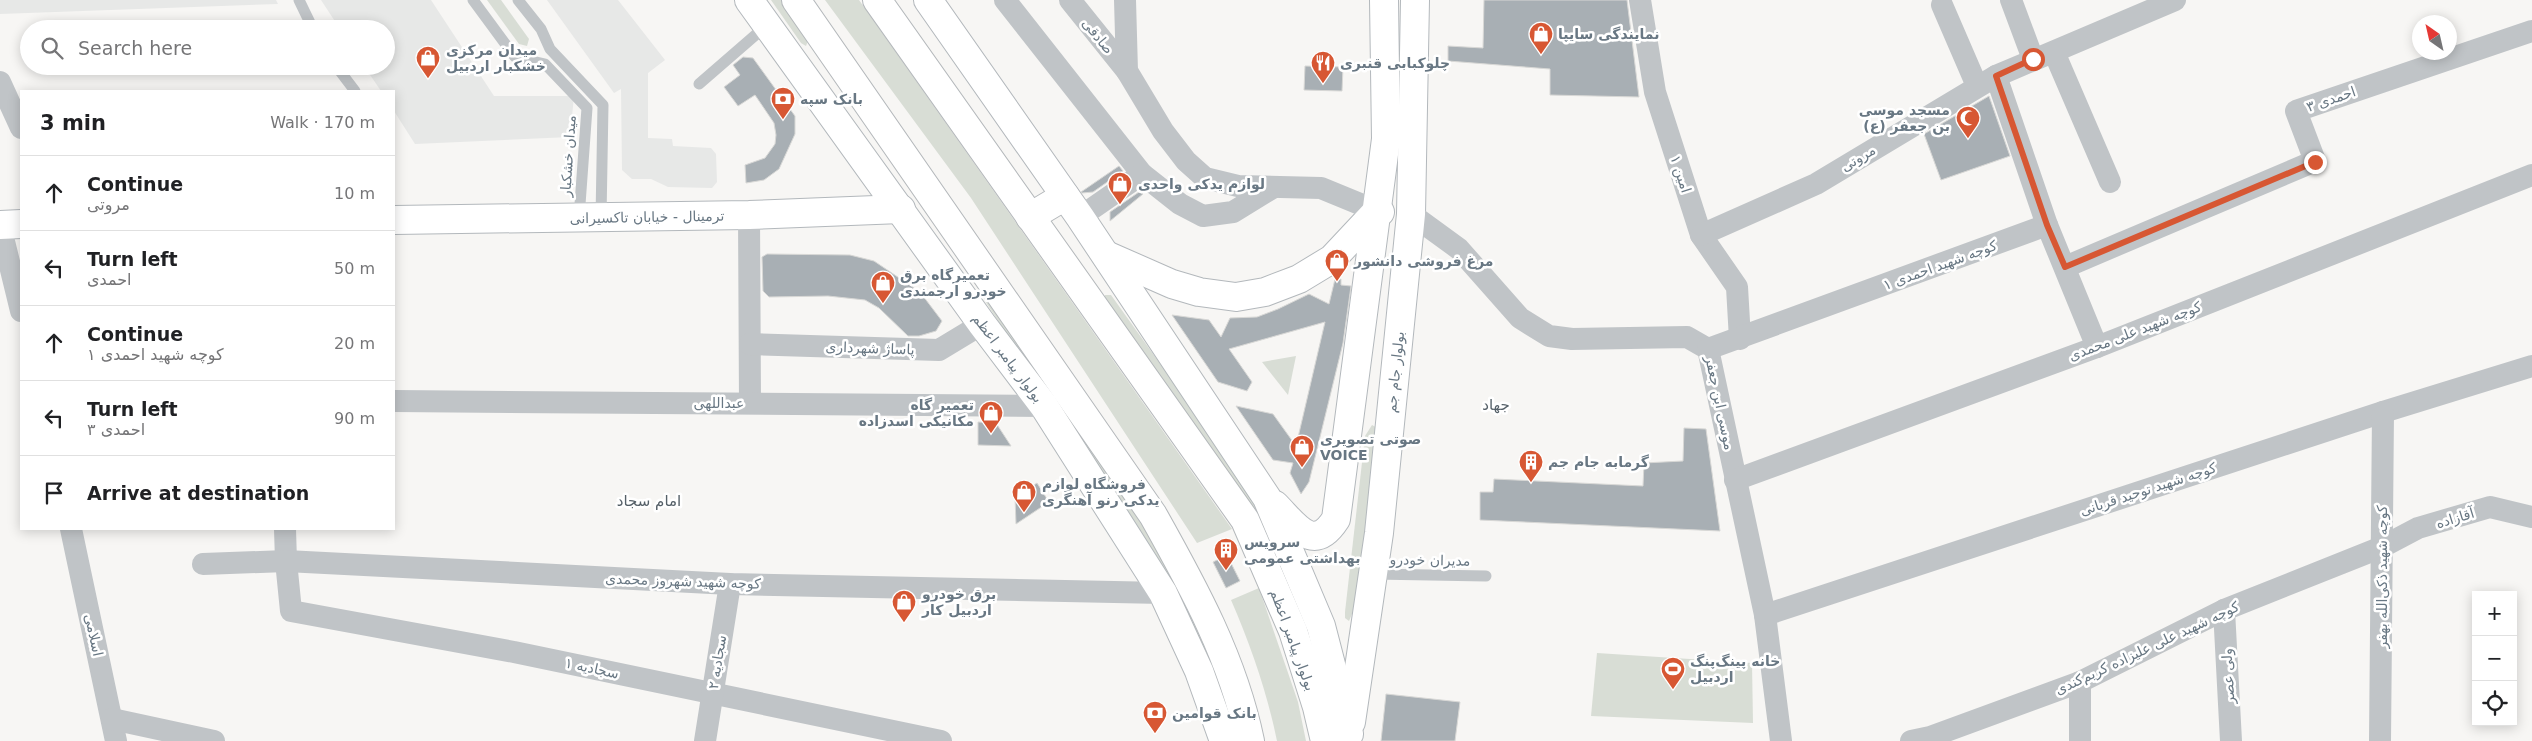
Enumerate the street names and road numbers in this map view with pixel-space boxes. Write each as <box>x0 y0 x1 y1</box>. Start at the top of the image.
street label: صادقی <box>1079 15 1117 57</box>
street label: احمدی ۳ <box>2304 83 2358 115</box>
street label: میدان خشکبار <box>557 115 580 198</box>
street label: مروتی <box>1838 141 1879 175</box>
street label: امین ۱ <box>1667 153 1695 195</box>
street label: ترمینال - خیابان تاکسیرانی <box>570 208 725 227</box>
street label: کوچه شهید احمدی ۱ <box>1881 237 2000 294</box>
street label: کوچه شهید علی محمدی <box>2066 298 2204 365</box>
street label: بولوار پیامبر اعظم <box>969 310 1047 406</box>
street label: بولوار جام جم <box>1383 331 1408 414</box>
street label: پاساژ شهرداری <box>825 338 915 359</box>
street label: موسی ابن جعفر <box>1701 354 1738 452</box>
street label: عبداللهی <box>694 395 744 412</box>
street label: کوچه شهید توحید قربانی <box>2078 459 2219 520</box>
street label: آقازاده <box>2434 504 2477 532</box>
street label: کوچه شهید ذکی‌الله بهفر <box>2374 505 2391 650</box>
street label: مدیران خودرو <box>1388 551 1471 570</box>
street label: کوچه شهید شهروز محمدی <box>605 570 761 593</box>
street label: بولوار پیامبر اعظم <box>1266 587 1319 693</box>
street label: کوچه شهید علی علیزاده کریم‌کندی <box>2052 598 2242 699</box>
street label: اسلامی <box>82 612 106 658</box>
street label: سجادیه ۲ <box>705 634 729 690</box>
street label: ولی عصر <box>2219 648 2238 705</box>
street label: سجادیه ۱ <box>564 654 620 682</box>

